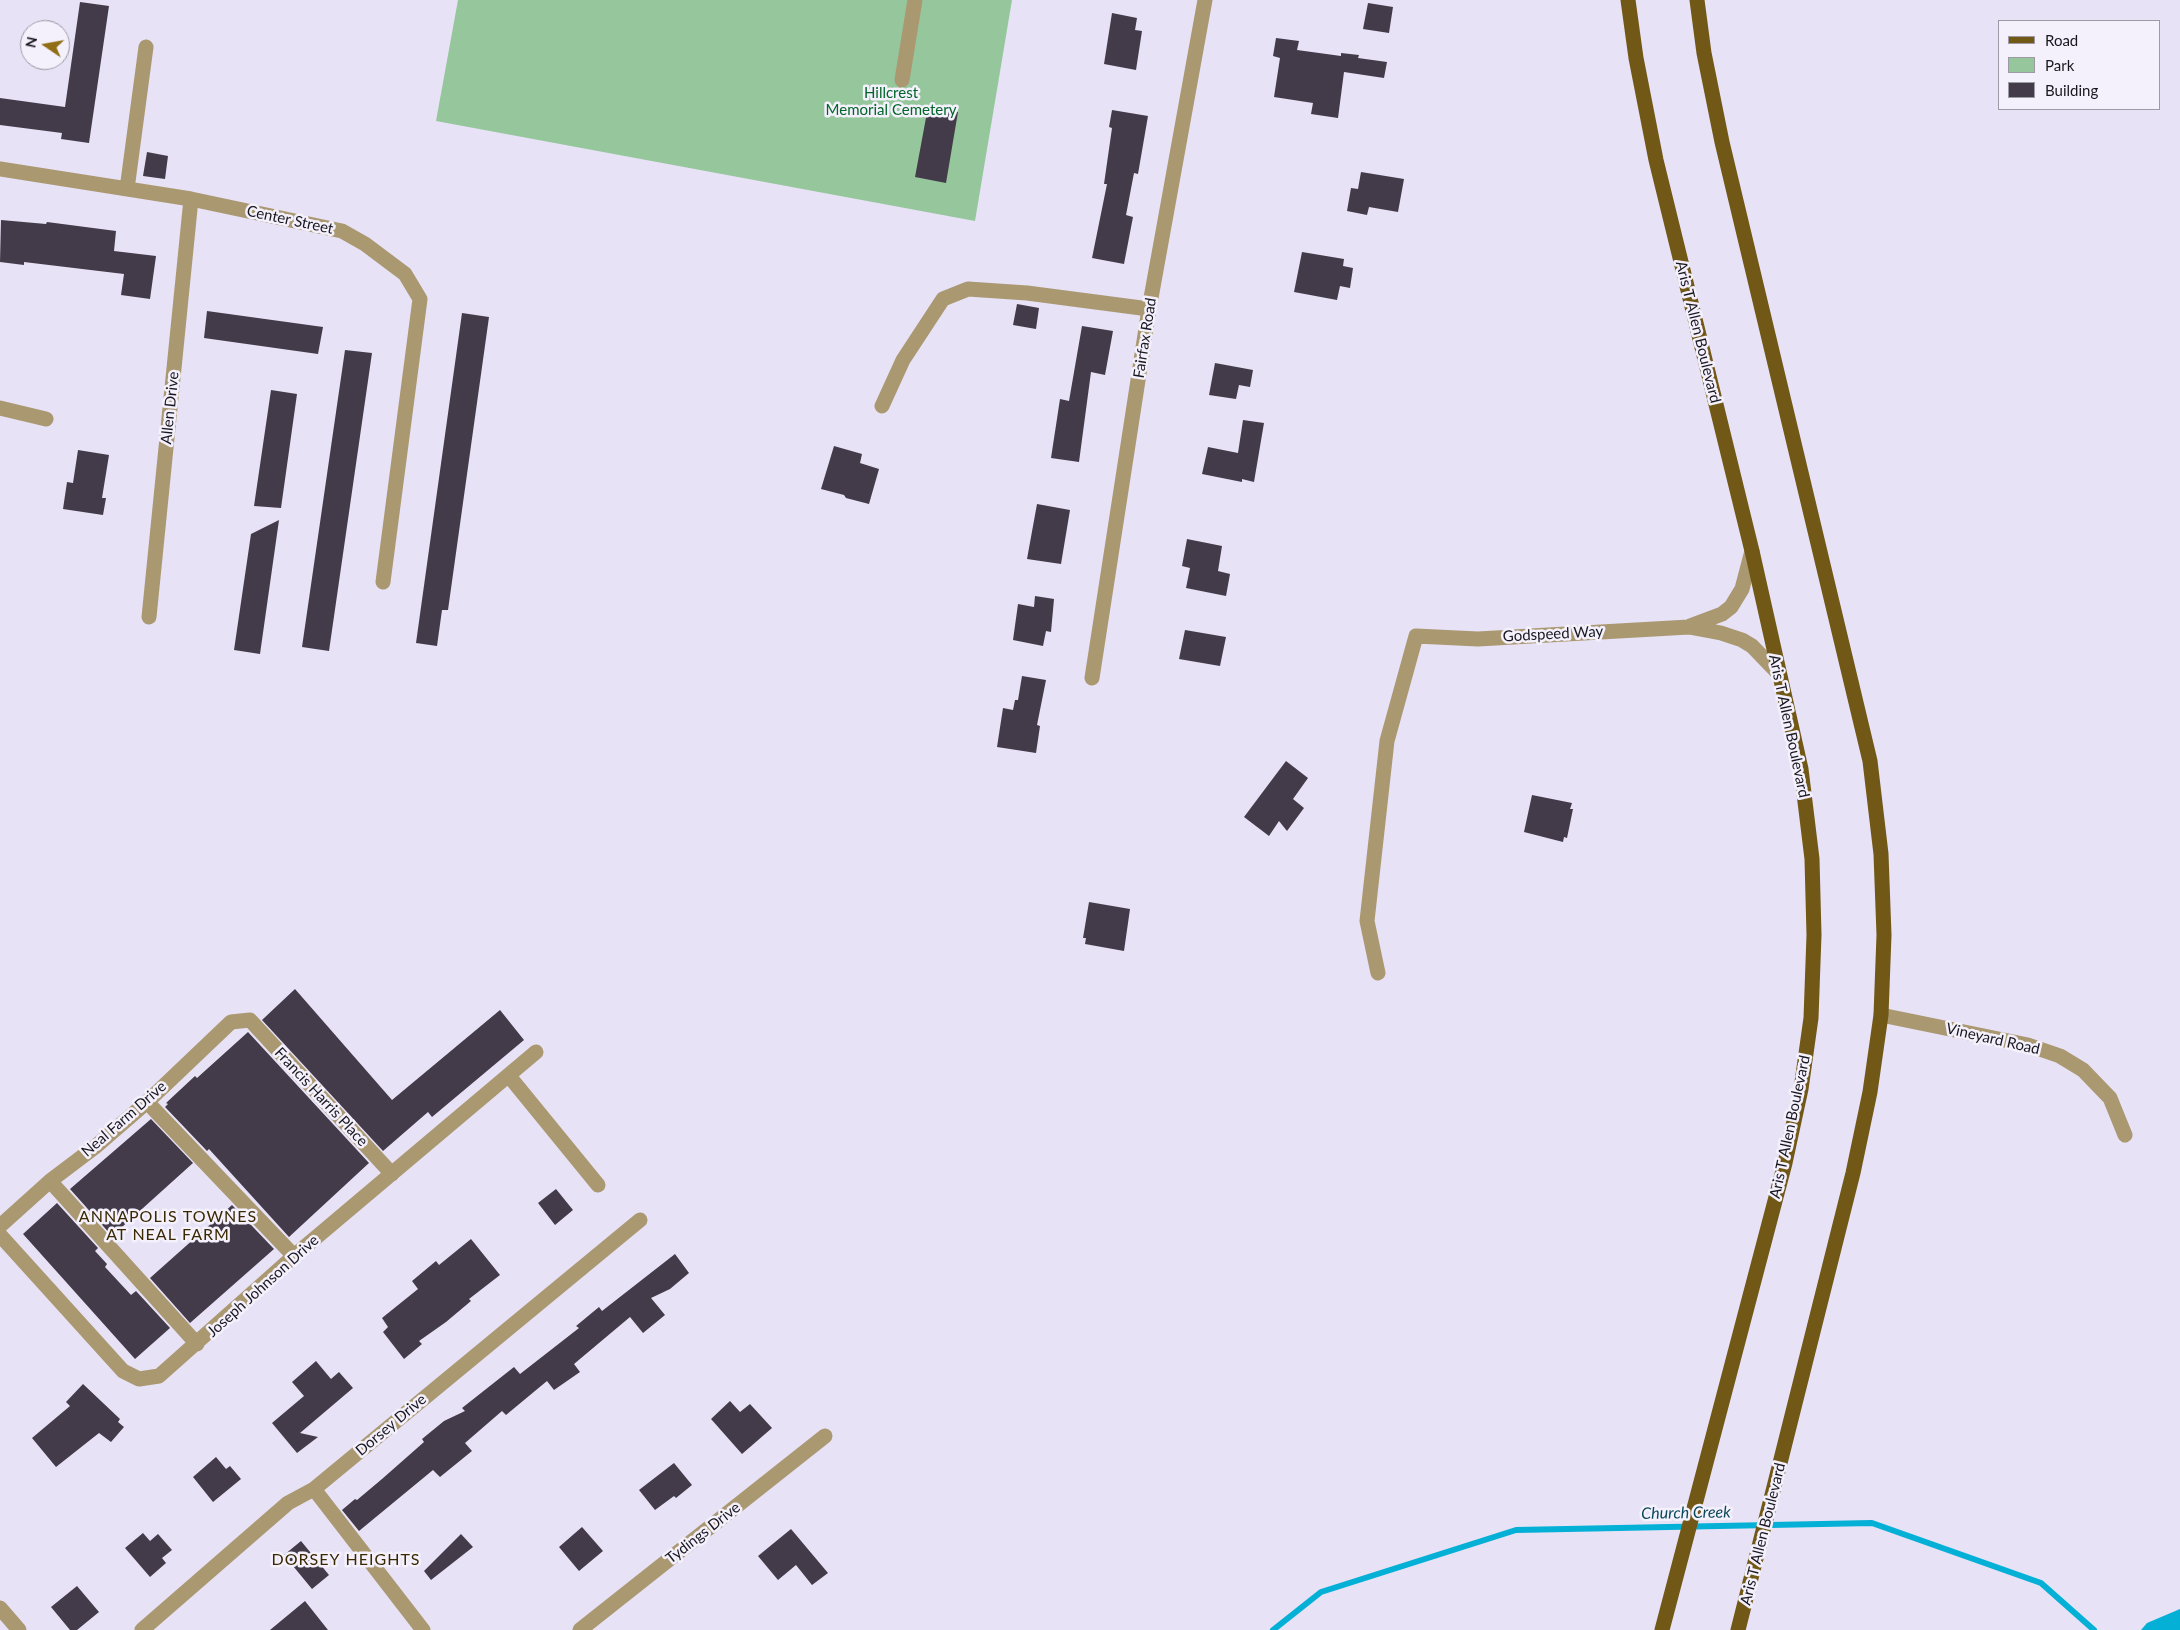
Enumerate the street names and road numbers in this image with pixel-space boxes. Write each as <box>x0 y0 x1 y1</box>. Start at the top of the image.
street label: Center Street <box>245 202 335 238</box>
street label: Aris T Allen Boulevard <box>1672 259 1724 405</box>
street label: Fairfax Road <box>1130 297 1160 379</box>
street label: Allen Drive <box>157 371 183 445</box>
street label: Godspeed Way <box>1502 622 1604 646</box>
street label: Aris T Allen Boulevard <box>1765 653 1813 799</box>
street label: Vineyard Road <box>1944 1019 2042 1059</box>
street label: Francis Harris Place <box>271 1044 371 1150</box>
street label: Aris T Allen Boulevard <box>1766 1054 1814 1200</box>
street label: Neal Farm Drive <box>78 1077 170 1161</box>
street label: Joseph Johnson Drive <box>204 1231 322 1341</box>
street label: Dorsey Drive <box>352 1390 430 1460</box>
street label: Aris T Allen Boulevard <box>1737 1461 1789 1607</box>
street label: Tydings Drive <box>662 1498 744 1568</box>

